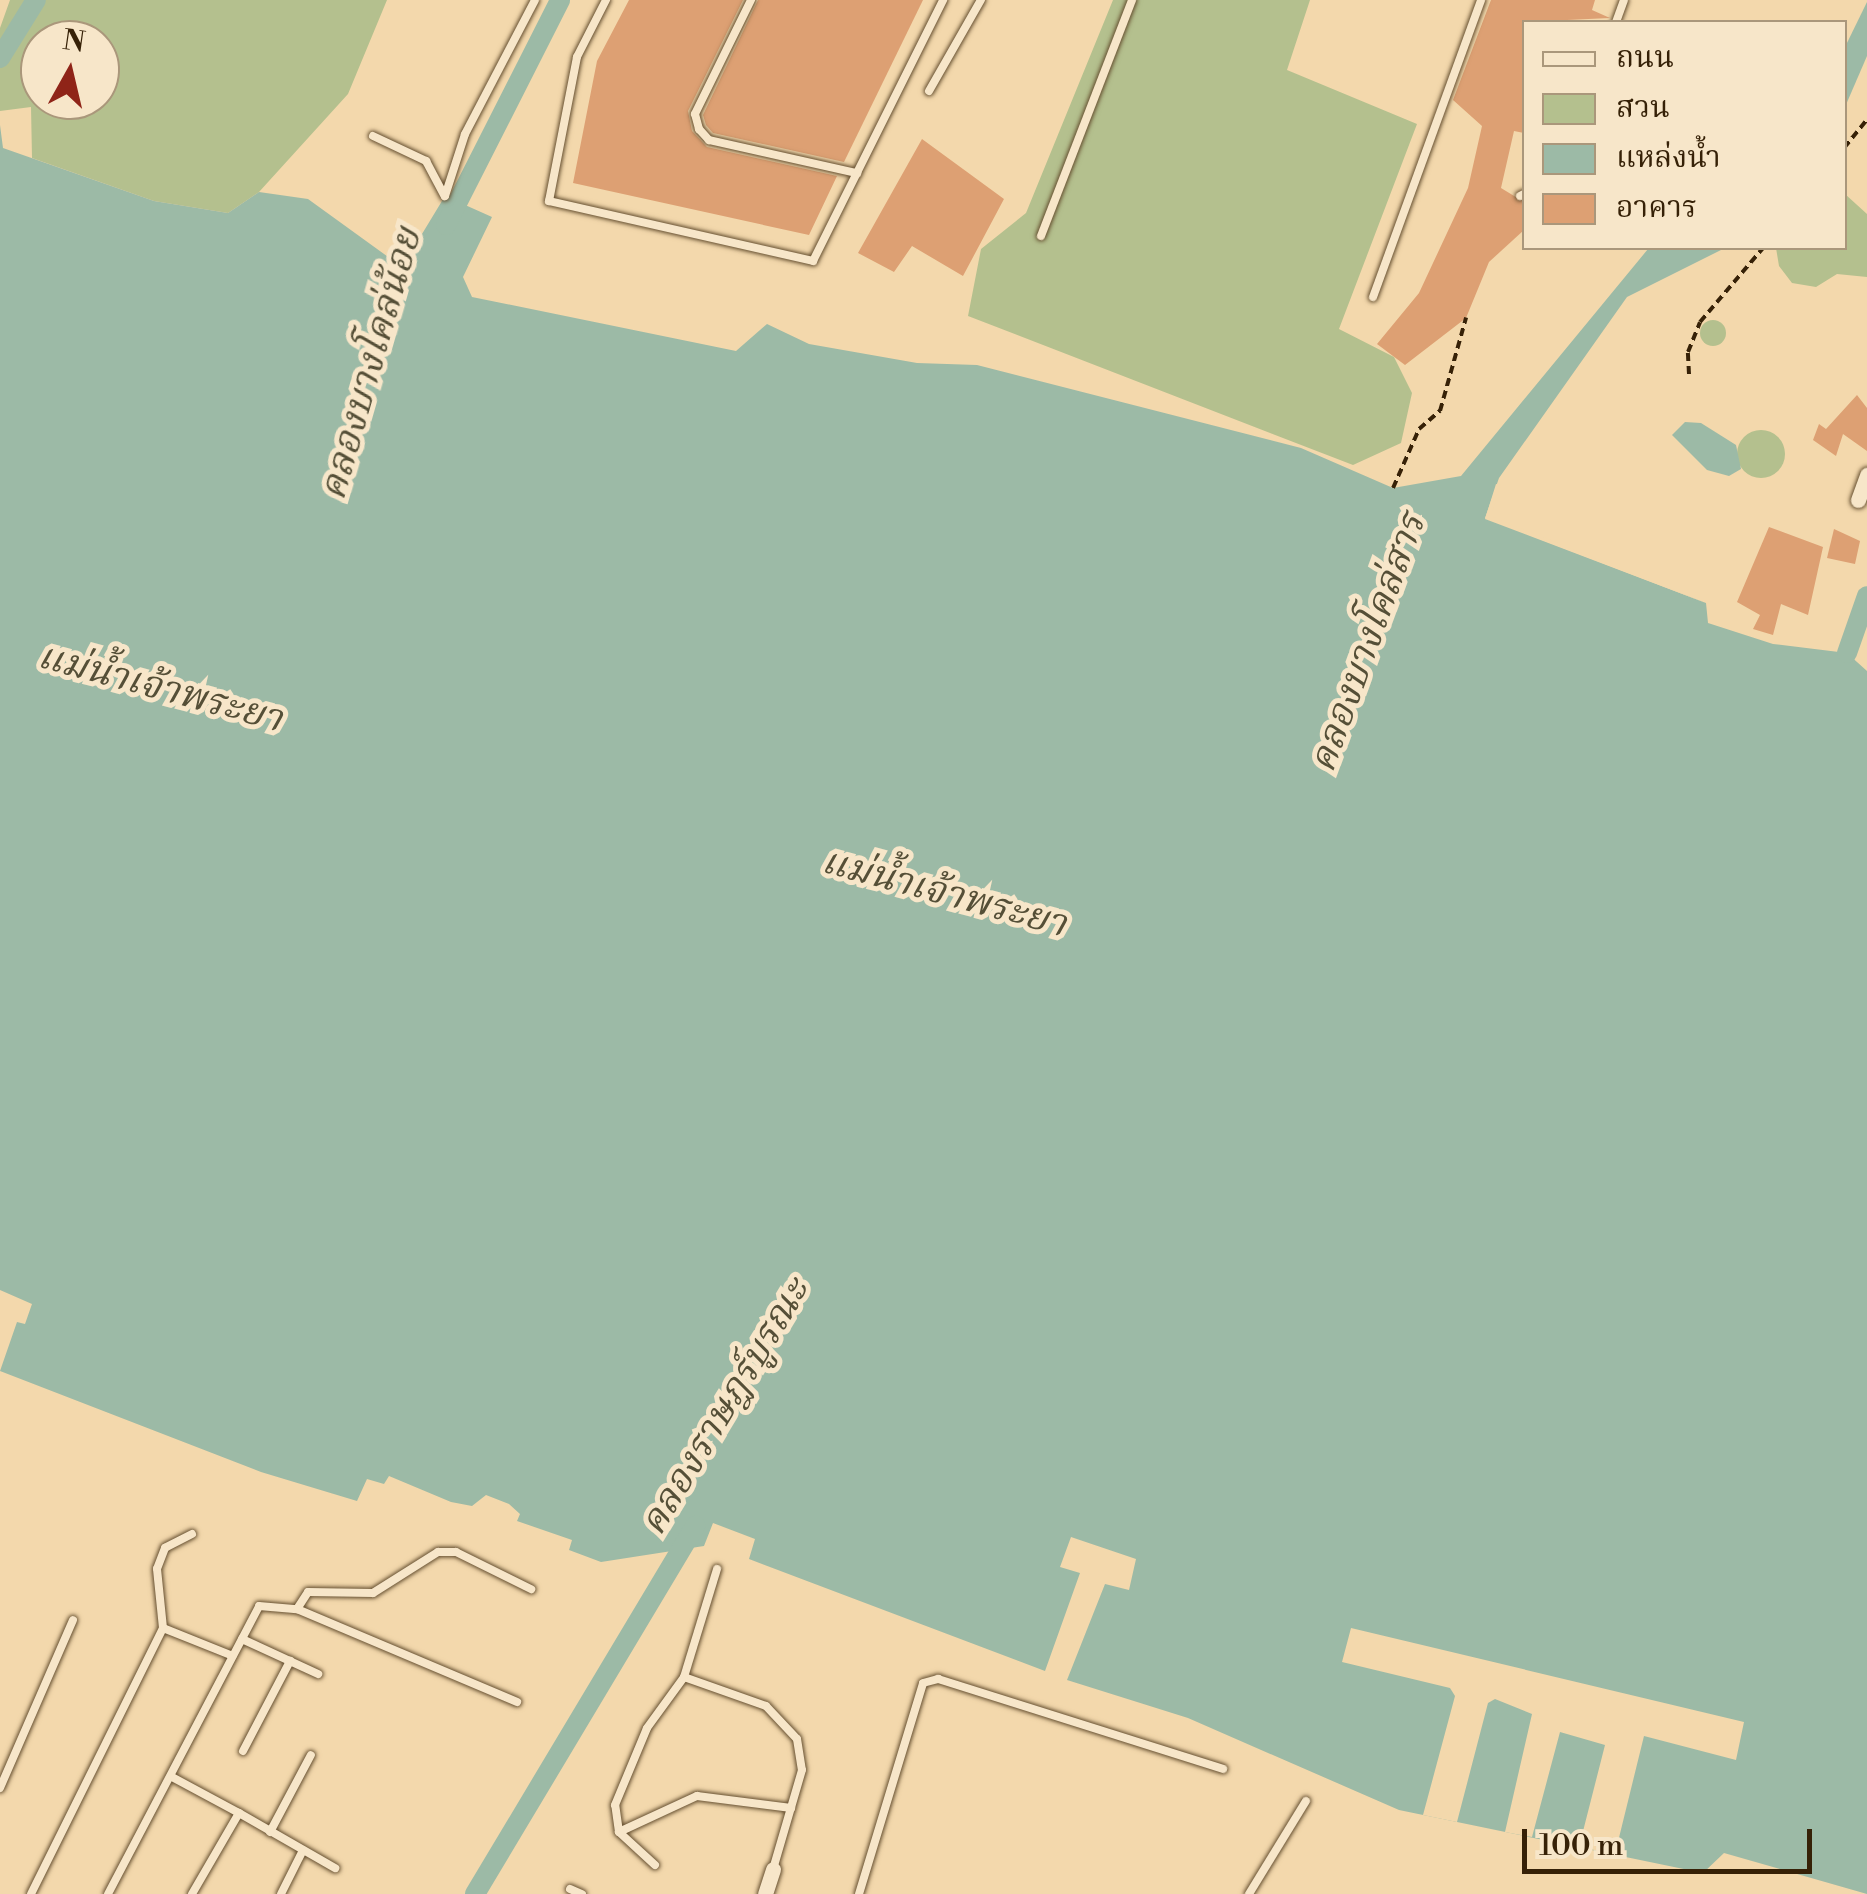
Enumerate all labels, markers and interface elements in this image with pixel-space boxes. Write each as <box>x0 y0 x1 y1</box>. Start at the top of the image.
north arrow <box>20 20 120 120</box>
legend <box>1522 20 1847 250</box>
text: N <box>61 23 87 61</box>
text: ถนน <box>1616 39 1674 77</box>
text: สวน <box>1616 89 1670 127</box>
text: แหล่งน้ำ <box>1616 139 1721 177</box>
text: อาคาร <box>1616 189 1697 227</box>
water label: คลองบางโคล่น้อย <box>310 223 432 505</box>
water label: คลองบางโคล่สาร <box>1300 508 1436 778</box>
water label: แม่น้ำเจ้าพระยา <box>33 633 287 743</box>
water label: แม่น้ำเจ้าพระยา <box>817 838 1071 948</box>
water label: คลองราษฎร์บูรณะ <box>631 1271 819 1543</box>
scale bar <box>1527 1809 1817 1871</box>
text: 100 m <box>1539 1827 1623 1865</box>

